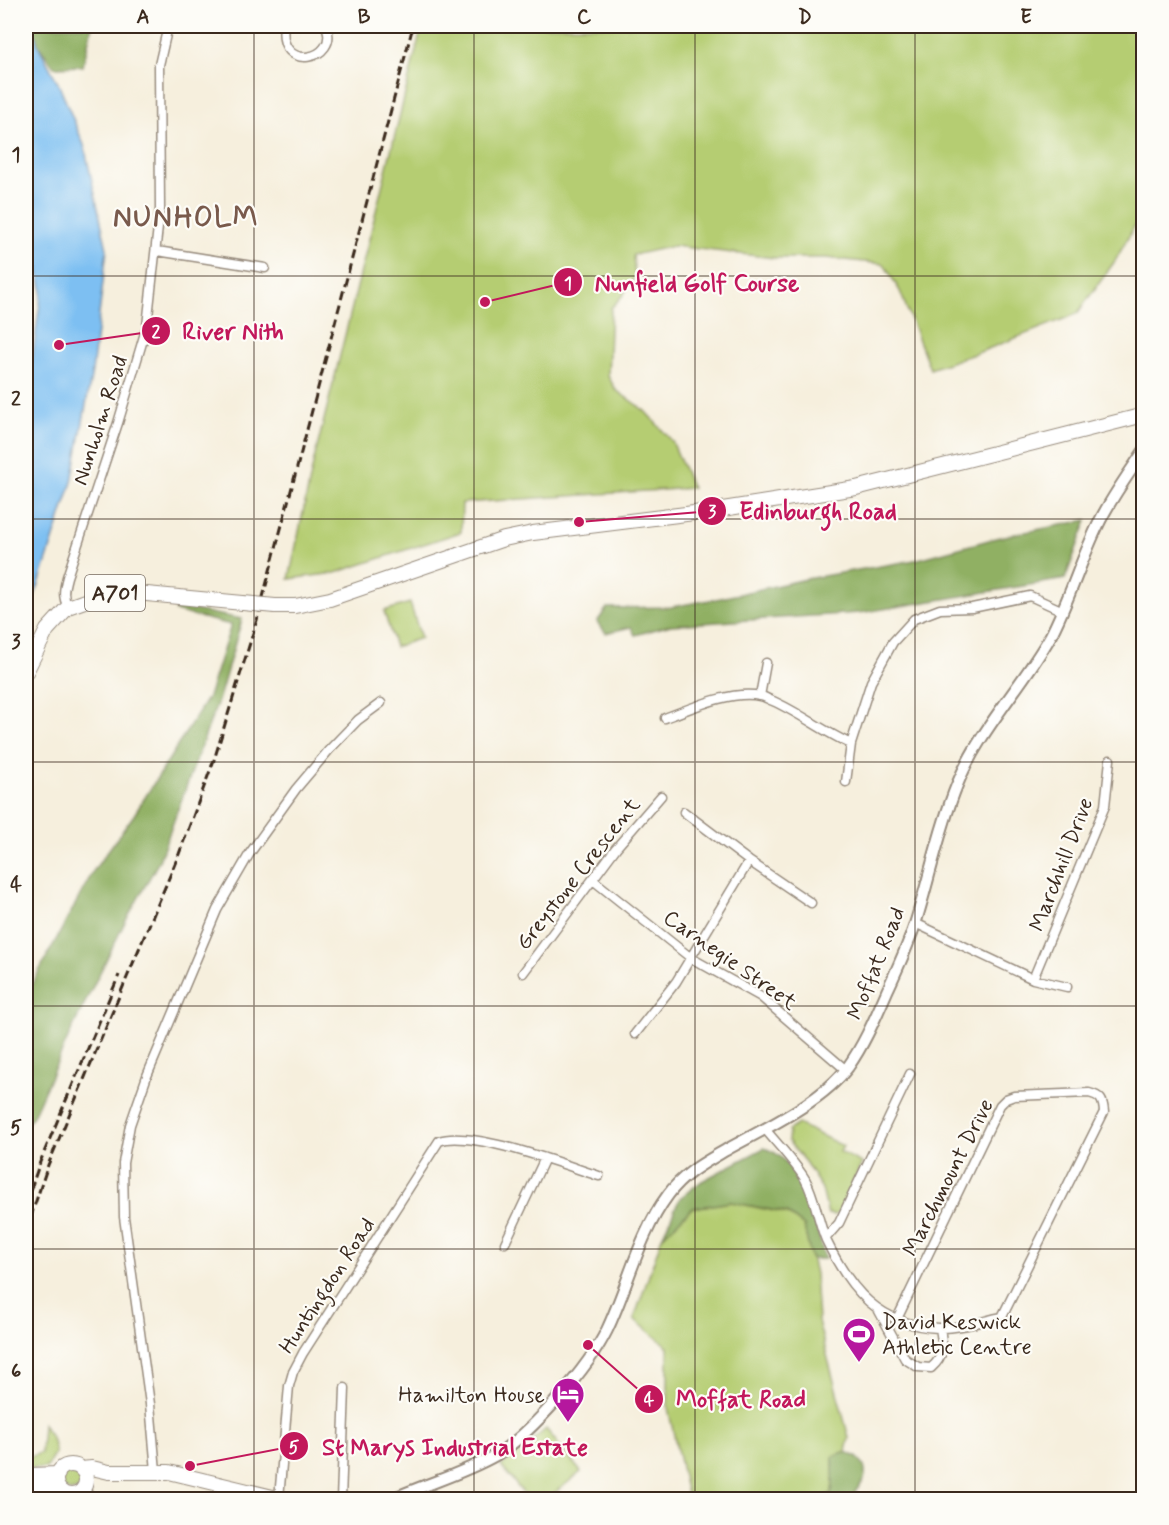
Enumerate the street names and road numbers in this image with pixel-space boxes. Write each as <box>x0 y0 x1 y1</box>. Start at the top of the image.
street label: Nunholm Road <box>67 352 135 489</box>
road number: A701 <box>85 575 145 611</box>
street label: Greystone Crescent <box>510 792 647 956</box>
street label: Marchhill Drive <box>1023 794 1100 936</box>
street label: Moffat Road <box>842 903 912 1024</box>
street label: Carnegie Street <box>657 904 802 1018</box>
street label: Marchmount Drive <box>897 1094 1001 1261</box>
street label: Huntingdon Road <box>273 1213 385 1361</box>

